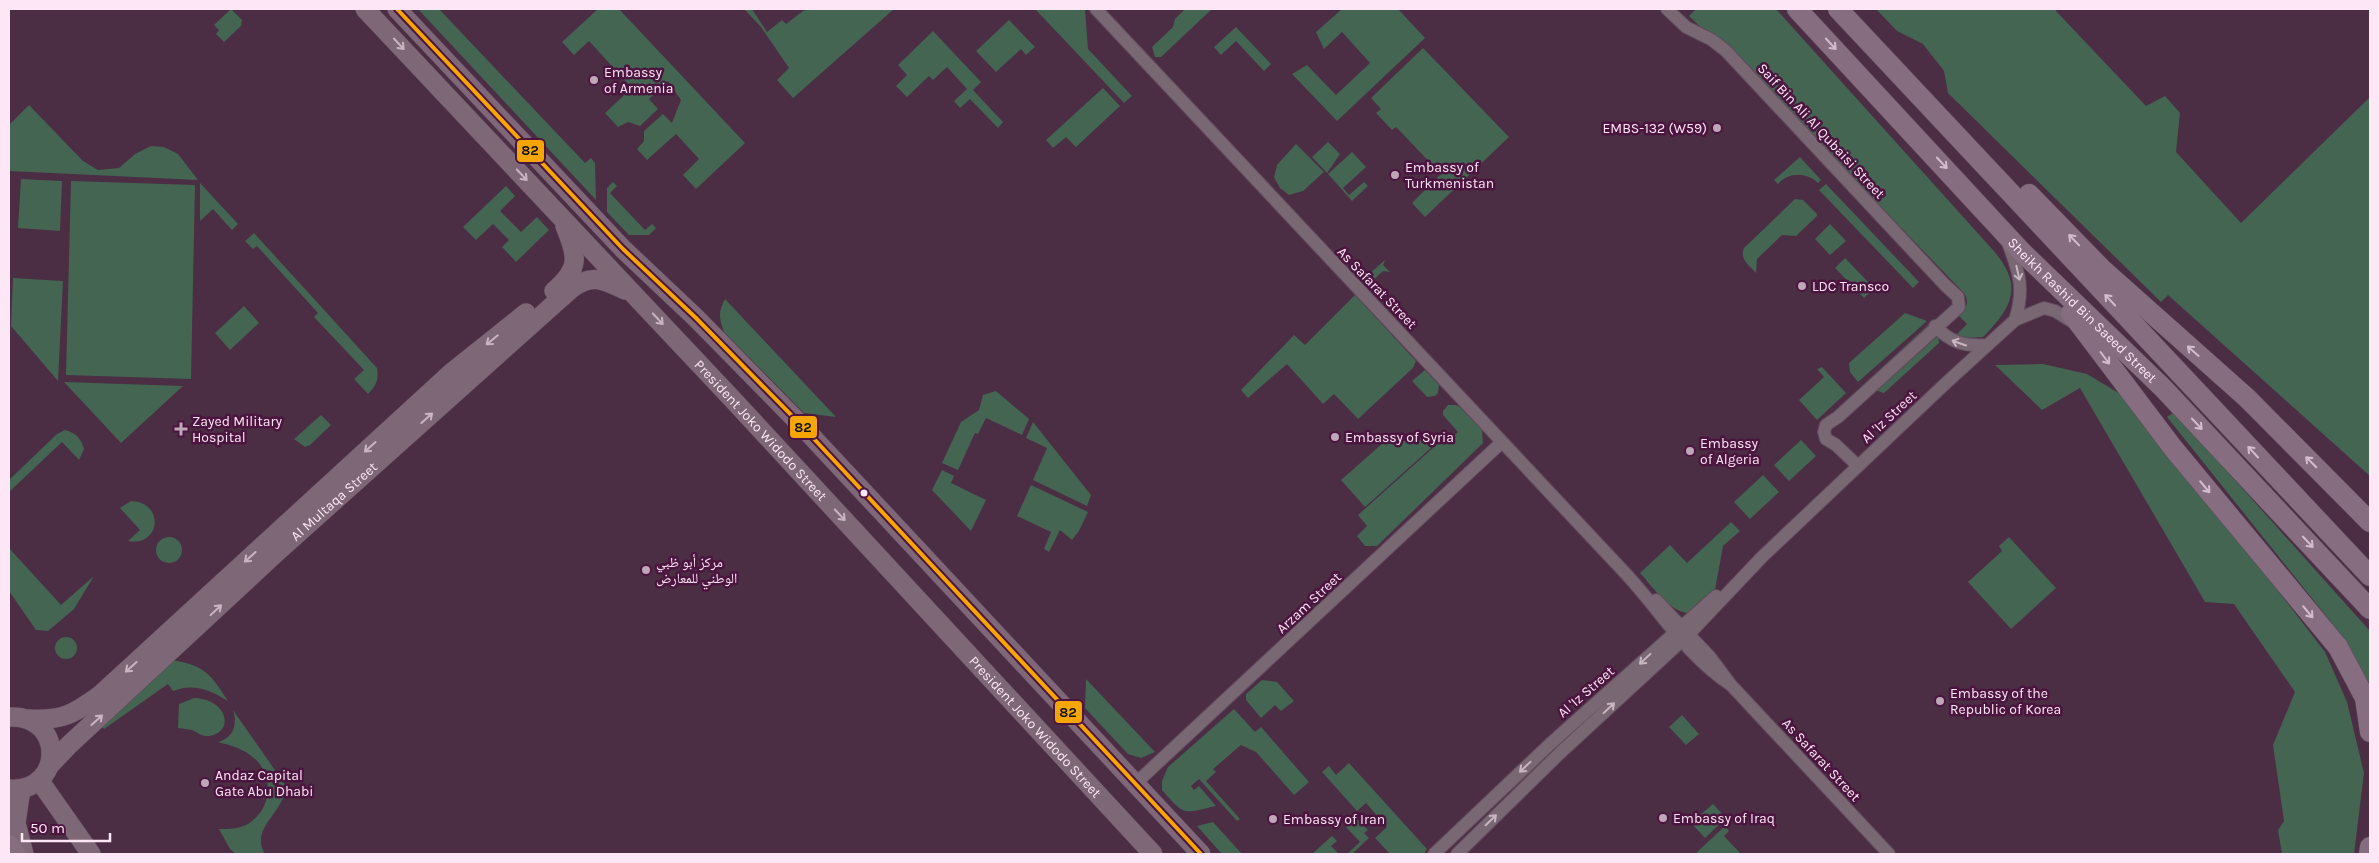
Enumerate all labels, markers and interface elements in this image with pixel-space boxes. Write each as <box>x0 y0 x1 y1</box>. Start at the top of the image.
one-way arrow <box>393 38 405 51</box>
one-way arrow <box>1825 38 1837 51</box>
street label: Saif Bin Ali Al Qubaisi Street <box>1754 60 1888 202</box>
place label: Embassy of Armenia <box>604 64 674 97</box>
marker: Embassy of Armenia <box>588 74 600 86</box>
place label: EMBS-132 (W59) <box>1602 120 1707 137</box>
marker: EMBS-132 (W59) <box>1711 122 1723 134</box>
line badge: 82 <box>516 139 545 163</box>
text: 82 <box>521 142 539 159</box>
one-way arrow <box>1936 157 1948 169</box>
place label: Embassy of Turkmenistan <box>1405 159 1494 192</box>
one-way arrow <box>516 169 528 181</box>
marker: Embassy of Turkmenistan <box>1389 169 1401 181</box>
street label: Sheikh Rashid Bin Saeed Street <box>2004 234 2161 386</box>
one-way arrow <box>2068 234 2080 246</box>
street label: As Safarat Street <box>1334 244 1420 332</box>
one-way arrow <box>2014 264 2023 280</box>
place label: LDC Transco <box>1812 278 1889 295</box>
marker: LDC Transco <box>1796 280 1808 292</box>
one-way arrow <box>2104 293 2116 306</box>
one-way arrow <box>652 312 664 325</box>
one-way arrow <box>486 335 499 346</box>
one-way arrow <box>1951 337 1967 347</box>
one-way arrow <box>2186 345 2199 357</box>
one-way arrow <box>2100 351 2111 364</box>
street label: President Joko Widodo Street <box>691 356 831 504</box>
street label: Al 'Iz Street <box>1858 387 1920 447</box>
one-way arrow <box>420 412 433 424</box>
place label: Zayed Military Hospital <box>192 413 282 446</box>
line badge: 82 <box>789 415 818 439</box>
one-way arrow <box>2191 418 2203 430</box>
text: 82 <box>794 419 812 436</box>
marker: Zayed Military Hospital <box>174 422 188 436</box>
place label: Embassy of Syria <box>1345 429 1454 446</box>
marker: Embassy of Syria <box>1329 431 1341 443</box>
place label: Embassy of Algeria <box>1700 435 1760 468</box>
one-way arrow <box>364 441 377 453</box>
marker: Embassy of Algeria <box>1684 445 1696 457</box>
one-way arrow <box>2247 445 2259 458</box>
one-way arrow <box>2305 456 2317 469</box>
street label: Al Multaqa Street <box>287 458 381 544</box>
one-way arrow <box>2199 480 2210 493</box>
unlabelled marker <box>859 488 869 498</box>
one-way arrow <box>834 508 846 521</box>
one-way arrow <box>2302 536 2314 549</box>
one-way arrow <box>244 551 257 563</box>
place label: مركز أبو ظبي الوطني للمعارض <box>656 554 737 589</box>
marker: مركز أبو ظبي الوطني للمعارض <box>640 564 652 576</box>
street label: Arzam Street <box>1273 569 1345 637</box>
one-way arrow <box>210 604 223 616</box>
one-way arrow <box>2303 605 2314 618</box>
street label: President Joko Widodo Street <box>966 652 1105 801</box>
one-way arrow <box>1639 653 1652 665</box>
one-way arrow <box>124 661 137 673</box>
street label: Al 'Iz Street <box>1554 663 1618 721</box>
place label: Embassy of the Republic of Korea <box>1950 685 2061 718</box>
marker: Embassy of the Republic of Korea <box>1934 695 1946 707</box>
line badge: 82 <box>1054 700 1083 724</box>
one-way arrow <box>1603 702 1616 714</box>
text: 82 <box>1059 704 1077 721</box>
one-way arrow <box>90 714 103 726</box>
street label: As Safarat Street <box>1778 715 1864 805</box>
one-way arrow <box>1518 761 1531 773</box>
place label: Andaz Capital Gate Abu Dhabi <box>215 767 314 800</box>
marker: Andaz Capital Gate Abu Dhabi <box>199 777 211 789</box>
scale bar <box>22 810 110 842</box>
place label: Embassy of Iraq <box>1673 810 1775 827</box>
place label: Embassy of Iran <box>1283 811 1385 828</box>
marker: Embassy of Iraq <box>1657 812 1669 824</box>
marker: Embassy of Iran <box>1267 813 1279 825</box>
one-way arrow <box>1485 814 1498 826</box>
text: 50 m <box>30 819 65 837</box>

